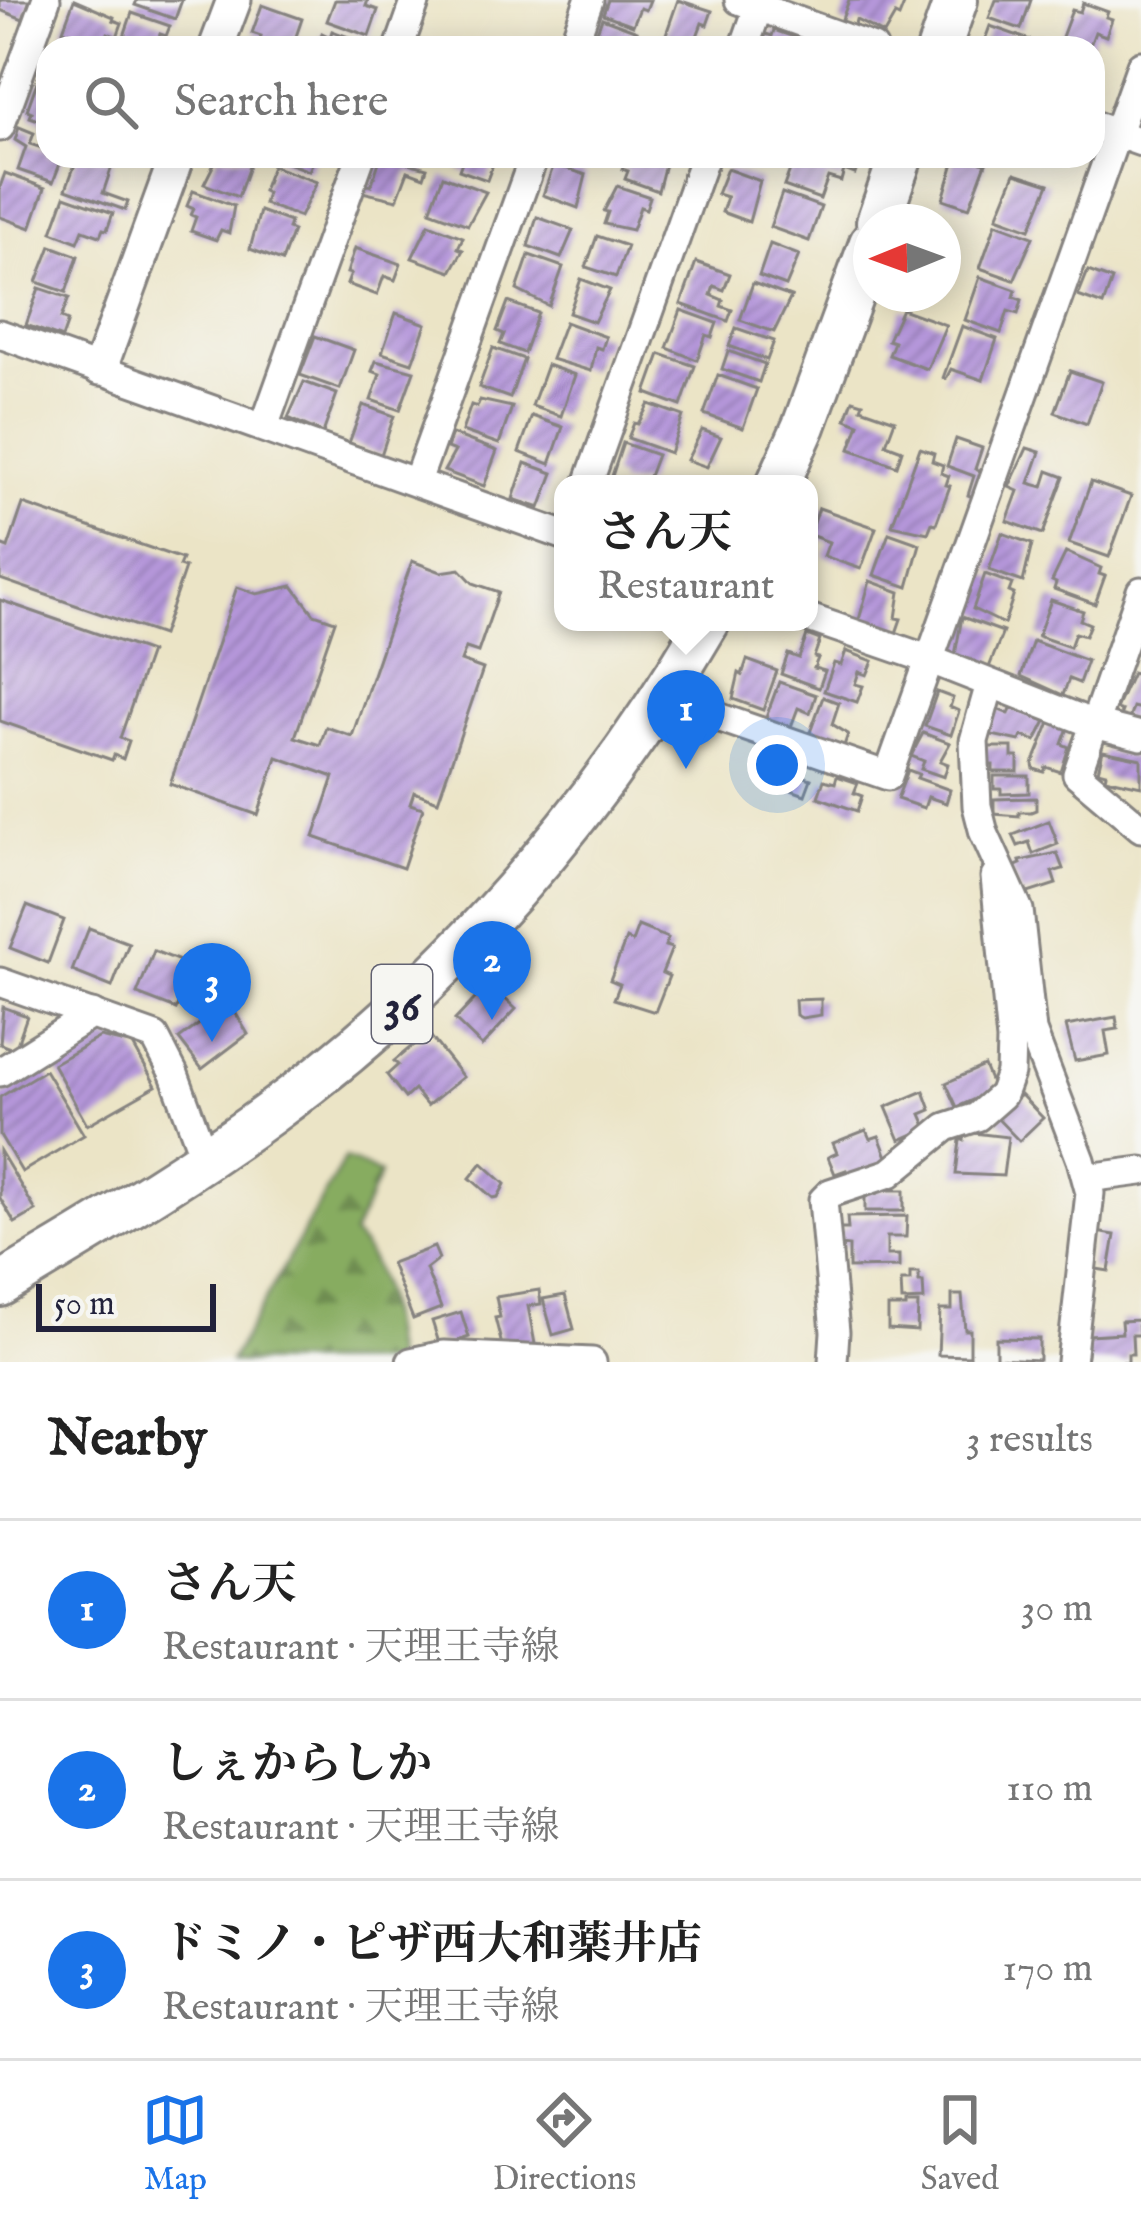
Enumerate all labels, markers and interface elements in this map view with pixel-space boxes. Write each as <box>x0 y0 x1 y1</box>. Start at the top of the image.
search box <box>36 36 1105 168</box>
icon: search <box>78 69 144 135</box>
text: Search here <box>174 74 388 131</box>
north arrow <box>853 204 961 312</box>
popup <box>554 475 818 631</box>
text: さん天 <box>598 506 733 563</box>
text: Restaurant <box>598 563 774 612</box>
pin: 1 <box>647 670 725 769</box>
your location <box>747 735 807 795</box>
pin: 2 <box>453 921 531 1020</box>
pin: 3 <box>173 943 251 1042</box>
road number: 36 <box>372 965 432 1043</box>
scale bar <box>36 1278 216 1331</box>
text: 50 m <box>54 1284 115 1326</box>
text: Nearby <box>48 1408 207 1473</box>
text: 3 results <box>966 1416 1093 1465</box>
text: さん天 <box>162 1557 297 1614</box>
text: 1 <box>80 1585 94 1634</box>
text: 30 m <box>1021 1585 1093 1634</box>
text: Restaurant · 天理王寺線 <box>162 1624 559 1673</box>
text: しぇからしか <box>162 1737 432 1794</box>
text: 2 <box>78 1765 96 1814</box>
text: 110 m <box>1006 1765 1093 1814</box>
text: Restaurant · 天理王寺線 <box>162 1804 559 1853</box>
text: ドミノ・ピザ西大和薬井店 <box>162 1917 702 1974</box>
text: 3 <box>80 1945 94 1994</box>
text: 170 m <box>1002 1945 1093 1994</box>
text: Restaurant · 天理王寺線 <box>162 1984 559 2033</box>
tab: Map <box>142 2087 208 2201</box>
tab: Directions <box>493 2087 636 2201</box>
tab: Saved <box>921 2087 999 2201</box>

